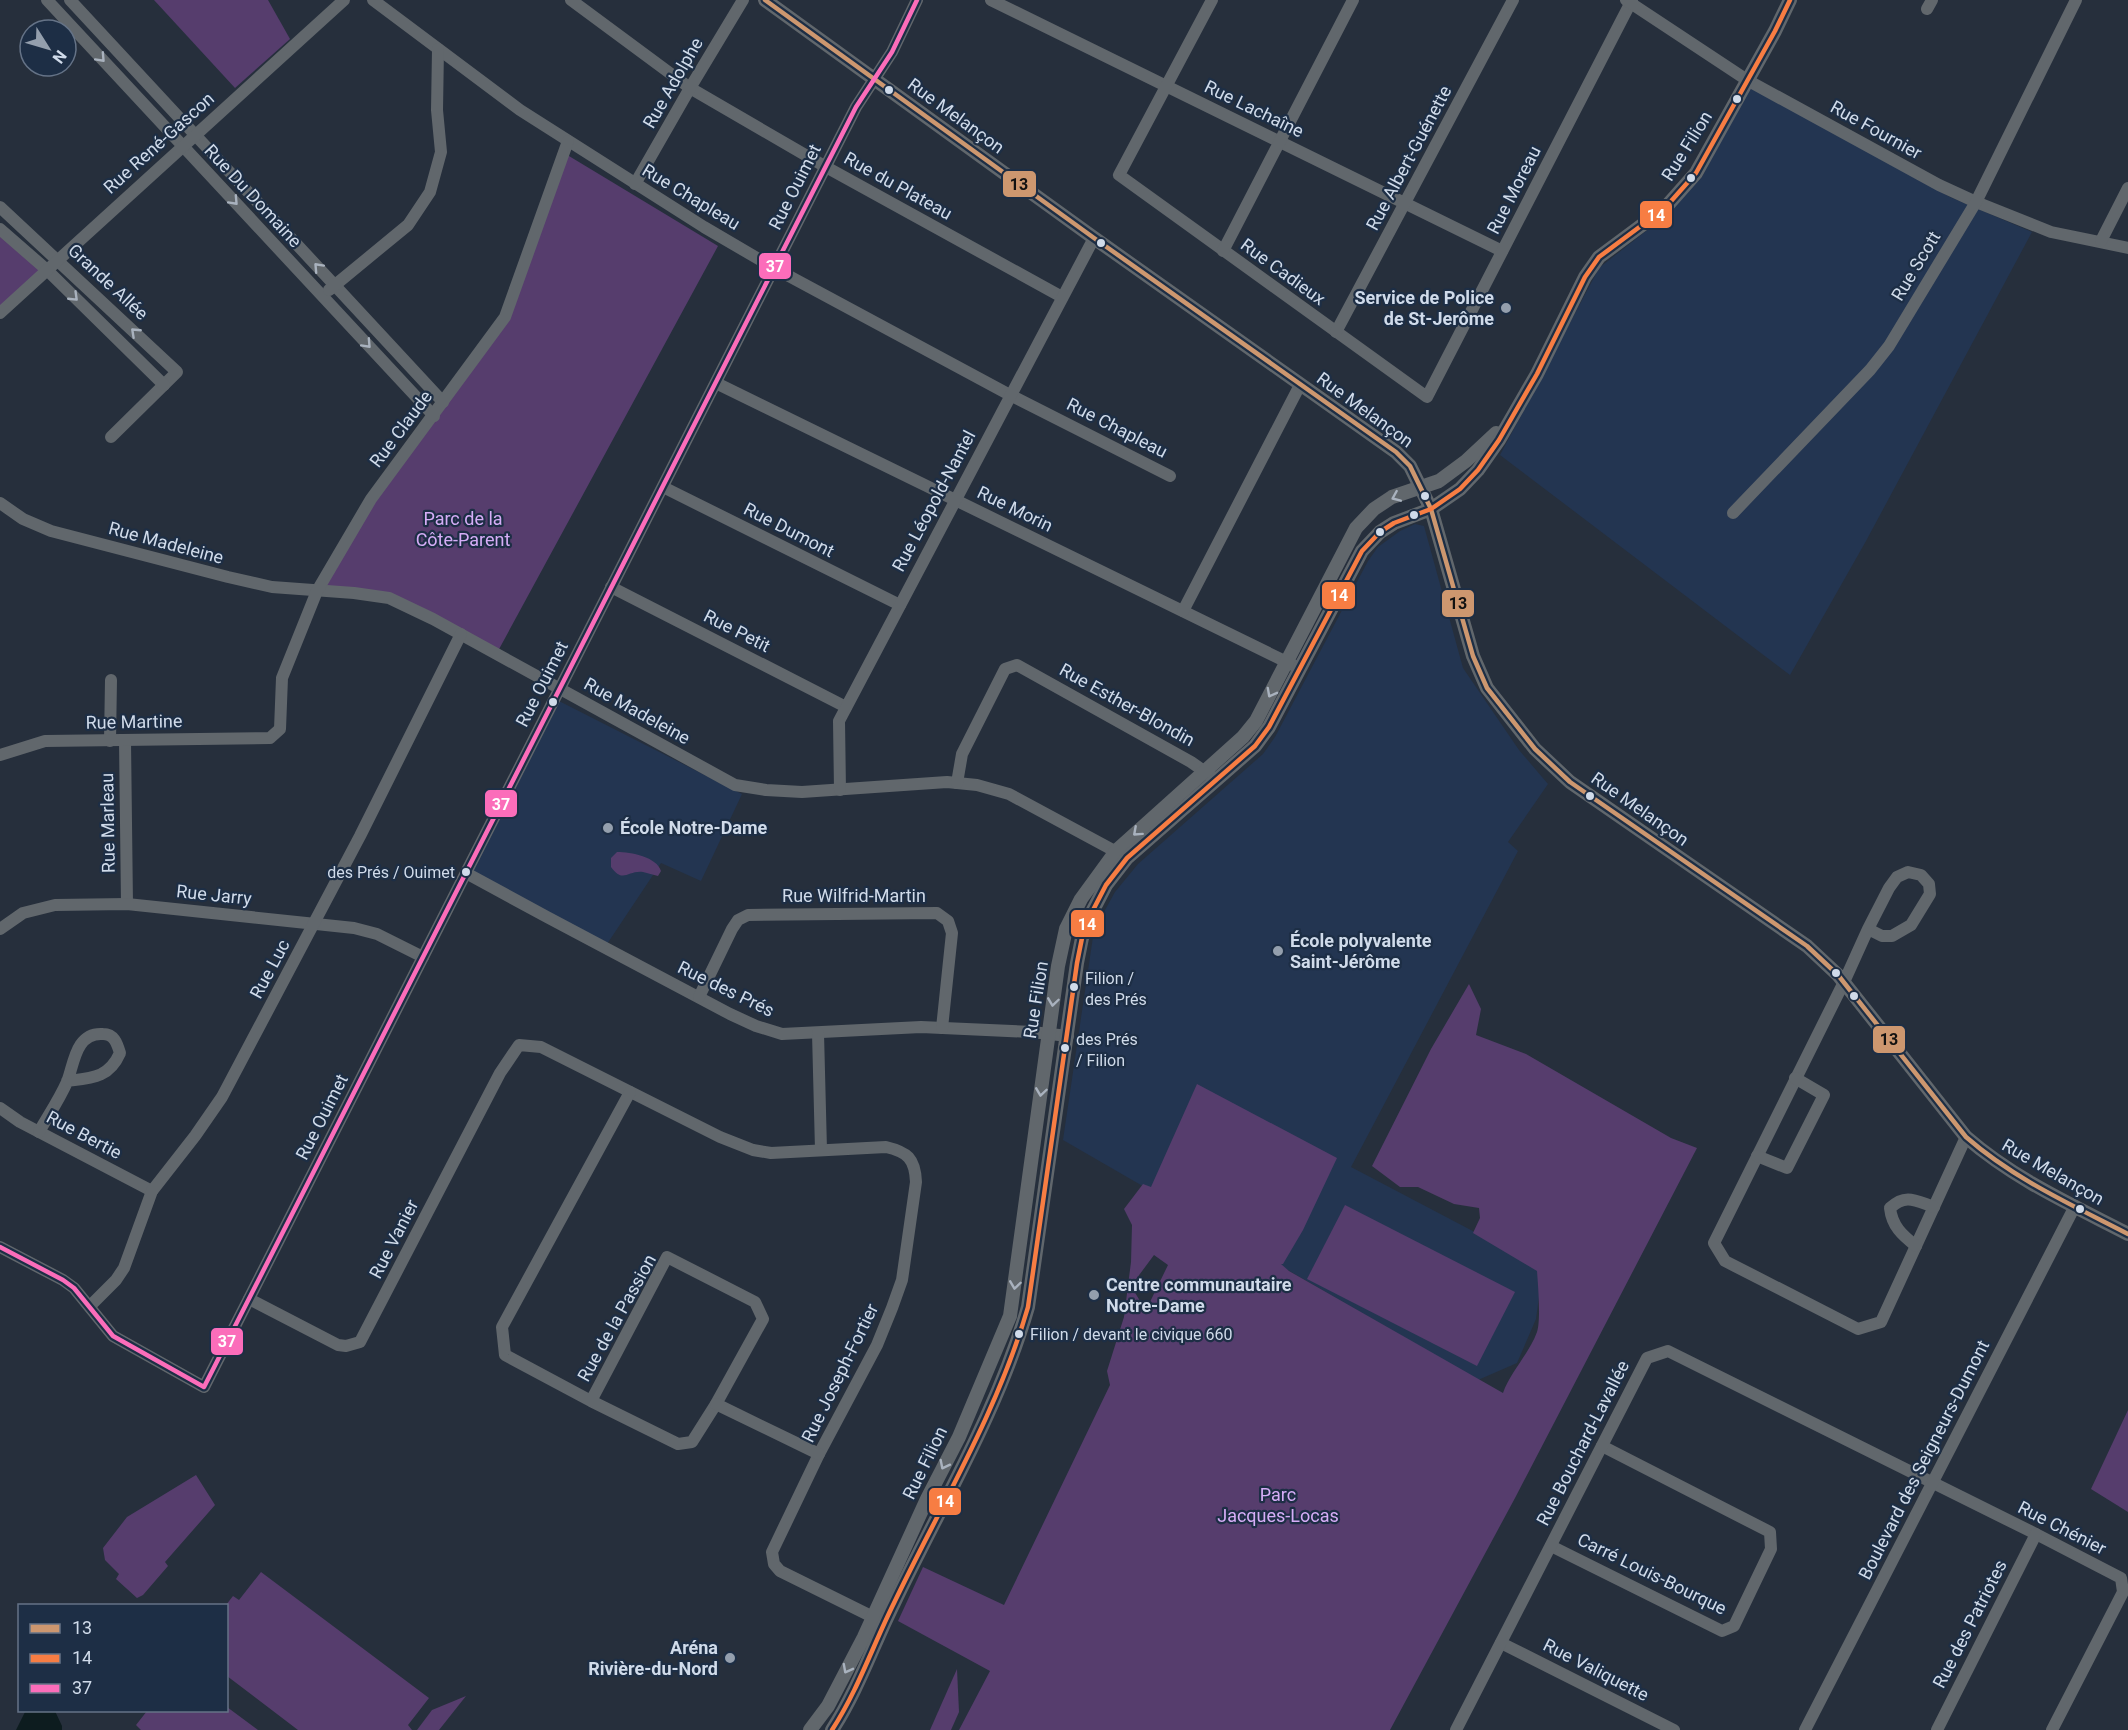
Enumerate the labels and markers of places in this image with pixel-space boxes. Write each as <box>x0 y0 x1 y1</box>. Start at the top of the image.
unlabelled marker <box>883 84 895 96</box>
unlabelled marker <box>1731 93 1743 105</box>
unlabelled marker <box>1685 172 1697 184</box>
unlabelled marker <box>1095 237 1107 249</box>
place label: Service de Police de St-Jerôme <box>1354 287 1494 329</box>
marker: Service de Police de St-Jerôme <box>1499 301 1513 315</box>
unlabelled marker <box>1419 490 1431 502</box>
unlabelled marker <box>1408 509 1420 521</box>
unlabelled marker <box>1374 526 1386 538</box>
unlabelled marker <box>547 696 559 708</box>
unlabelled marker <box>1584 790 1596 802</box>
place label: École Notre-Dame <box>620 817 768 838</box>
marker: École Notre-Dame <box>601 821 615 835</box>
place label: des Prés / Ouimet <box>327 863 455 882</box>
marker: des Prés / Ouimet <box>460 866 472 878</box>
place label: École polyvalente Saint-Jérôme <box>1290 930 1432 972</box>
marker: École polyvalente Saint-Jérôme <box>1271 944 1285 958</box>
unlabelled marker <box>1830 967 1842 979</box>
place label: Filion / des Prés <box>1085 969 1147 1009</box>
marker: Filion / des Prés <box>1068 981 1080 993</box>
unlabelled marker <box>1848 990 1860 1002</box>
place label: des Prés / Filion <box>1076 1030 1138 1070</box>
marker: des Prés / Filion <box>1059 1042 1071 1054</box>
unlabelled marker <box>2074 1203 2086 1215</box>
place label: Centre communautaire Notre-Dame <box>1106 1274 1292 1316</box>
marker: Centre communautaire Notre-Dame <box>1087 1288 1101 1302</box>
place label: Filion / devant le civique 660 <box>1030 1325 1232 1344</box>
marker: Filion / devant le civique 660 <box>1013 1328 1025 1340</box>
place label: Aréna Rivière-du-Nord <box>588 1637 718 1679</box>
marker: Aréna Rivière-du-Nord <box>723 1651 737 1665</box>

